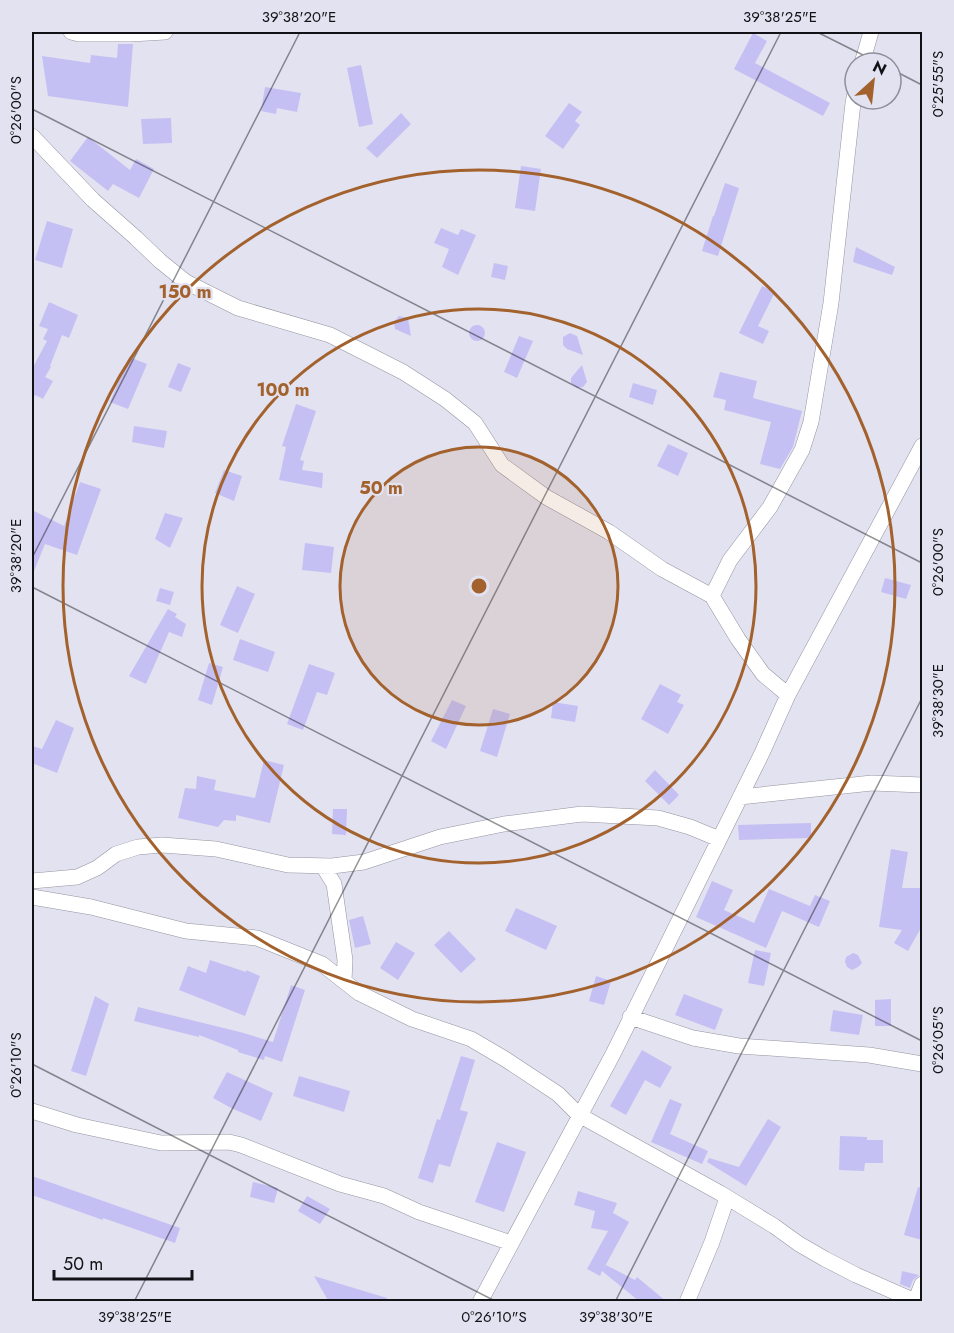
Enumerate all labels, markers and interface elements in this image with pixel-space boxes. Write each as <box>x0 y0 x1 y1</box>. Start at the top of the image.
text: 39°38'20"E <box>262 6 336 28</box>
text: 39°38'25"E <box>743 6 817 28</box>
north arrow <box>843 51 903 111</box>
text: 0°25'55"S <box>927 51 949 117</box>
text: N <box>869 55 890 81</box>
text: 0°26'00"S <box>5 76 27 144</box>
text: 150 m <box>159 279 211 305</box>
text: 100 m <box>256 377 310 403</box>
text: 50 m <box>359 475 403 501</box>
text: 39°38'20"E <box>5 519 27 593</box>
text: 0°26'00"S <box>927 528 949 596</box>
centre of rings <box>469 576 489 596</box>
text: 39°38'30"E <box>927 664 949 738</box>
text: 0°26'05"S <box>927 1006 949 1074</box>
text: 0°26'10"S <box>5 1032 27 1098</box>
scale bar <box>54 1243 192 1281</box>
text: 50 m <box>63 1251 103 1277</box>
text: 39°38'25"E <box>98 1306 172 1328</box>
text: 0°26'10"S <box>461 1306 527 1328</box>
text: 39°38'30"E <box>579 1306 653 1328</box>

